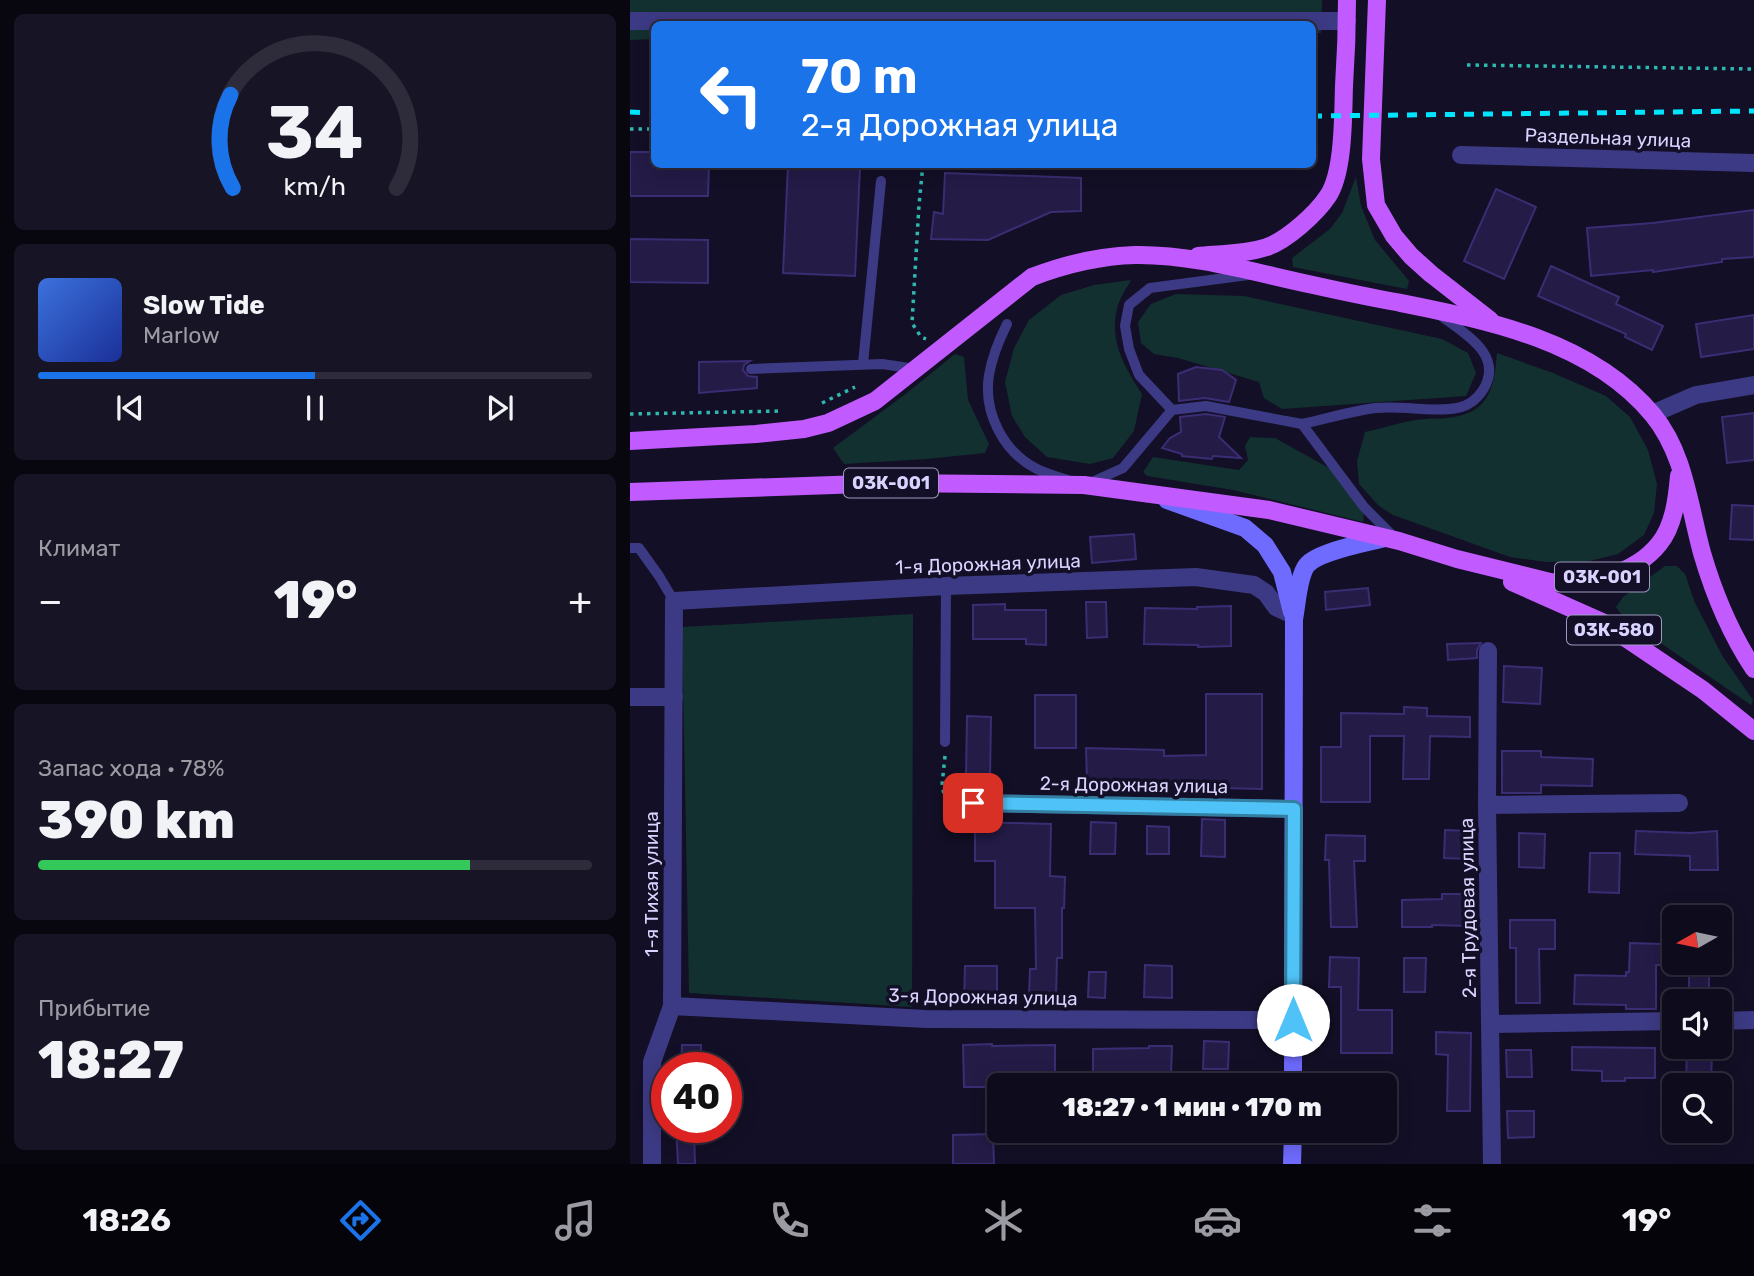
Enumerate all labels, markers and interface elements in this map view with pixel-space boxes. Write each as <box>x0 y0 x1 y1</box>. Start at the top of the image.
text: 70 m <box>801 47 918 105</box>
icon: left <box>686 49 777 140</box>
text: 34 <box>266 90 364 176</box>
text: 2-я Дорожная улица <box>801 106 1118 144</box>
street label: Раздельная улица <box>1524 124 1692 152</box>
text: km/h <box>284 172 346 201</box>
text: Slow Tide <box>143 290 265 321</box>
text: Marlow <box>143 321 220 349</box>
icon: previous <box>111 389 149 427</box>
icon: pause <box>296 389 334 427</box>
icon: next <box>481 389 519 427</box>
road number: 03К-001 <box>844 468 938 498</box>
text: Климат <box>38 534 120 562</box>
street label: 1-я Дорожная улица <box>895 549 1081 579</box>
road number: 03К-001 <box>1555 562 1649 592</box>
text: 19° <box>274 569 357 631</box>
text: − <box>38 578 63 624</box>
text: + <box>568 578 592 624</box>
road number: 03К-580 <box>1567 616 1661 644</box>
text: Запас хода · 78% <box>38 754 225 782</box>
street label: 2-я Дорожная улица <box>1040 772 1228 798</box>
pin <box>943 773 1003 833</box>
icon: arrive <box>954 784 992 822</box>
text: 390 km <box>38 789 235 851</box>
street label: 1-я Тихая улица <box>640 811 663 957</box>
street label: 2-я Трудовая улица <box>1455 818 1481 998</box>
north arrow <box>1662 905 1732 975</box>
map controls <box>1662 905 1732 1143</box>
position arrow <box>1256 983 1330 1057</box>
street label: 3-я Дорожная улица <box>888 984 1078 1010</box>
button: sound <box>1662 989 1732 1059</box>
text: Прибытие <box>38 994 150 1022</box>
text: 18:27 <box>38 1029 184 1091</box>
speed limit sign: 40 <box>651 1052 742 1143</box>
button: search <box>1662 1073 1732 1143</box>
text: 18:27 · 1 мин · 170 m <box>1062 1092 1322 1123</box>
icon: directions <box>336 1196 385 1245</box>
icon: music <box>551 1196 600 1245</box>
icon: phone <box>765 1196 814 1245</box>
icon: climate <box>979 1196 1028 1245</box>
icon: car <box>1193 1196 1242 1245</box>
icon: filters <box>1408 1196 1457 1245</box>
text: 18:26 <box>83 1201 171 1239</box>
text: 19° <box>1622 1201 1671 1239</box>

